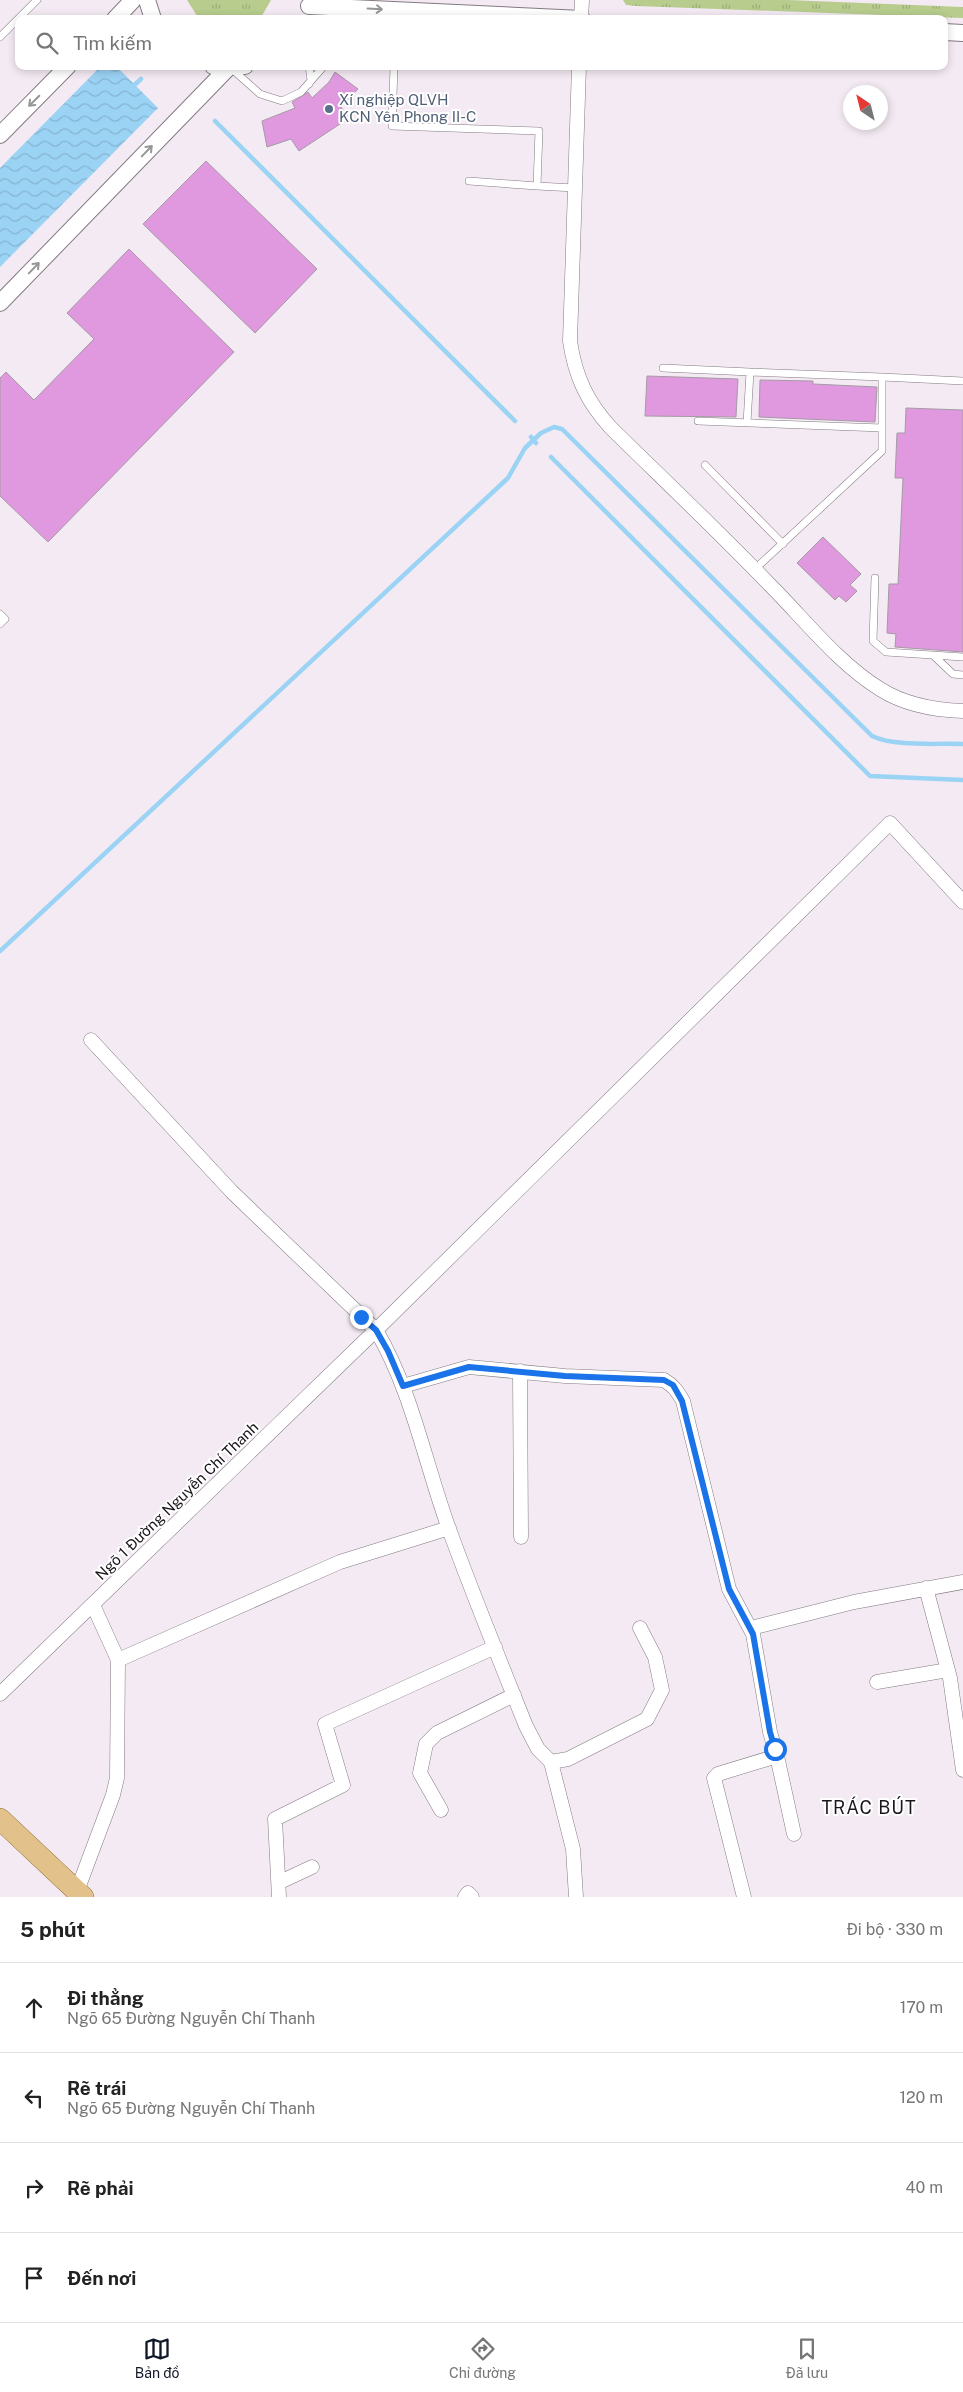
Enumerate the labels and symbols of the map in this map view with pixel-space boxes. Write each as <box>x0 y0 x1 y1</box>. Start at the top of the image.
one-way arrow <box>367 5 383 14</box>
north arrow <box>843 85 888 130</box>
place label: Xí nghiệp QLVH KCN Yên Phong II-C <box>339 91 476 125</box>
one-way arrow <box>28 95 40 107</box>
marker: Xí nghiệp QLVH KCN Yên Phong II-C <box>323 103 335 115</box>
one-way arrow <box>141 145 153 158</box>
one-way arrow <box>28 261 40 274</box>
route end <box>350 1306 373 1329</box>
street label: Ngõ 1 Đường Nguyễn Chí Thanh <box>92 1418 262 1583</box>
route start <box>764 1738 787 1761</box>
district label: TRÁC BÚT <box>821 1796 917 1818</box>

